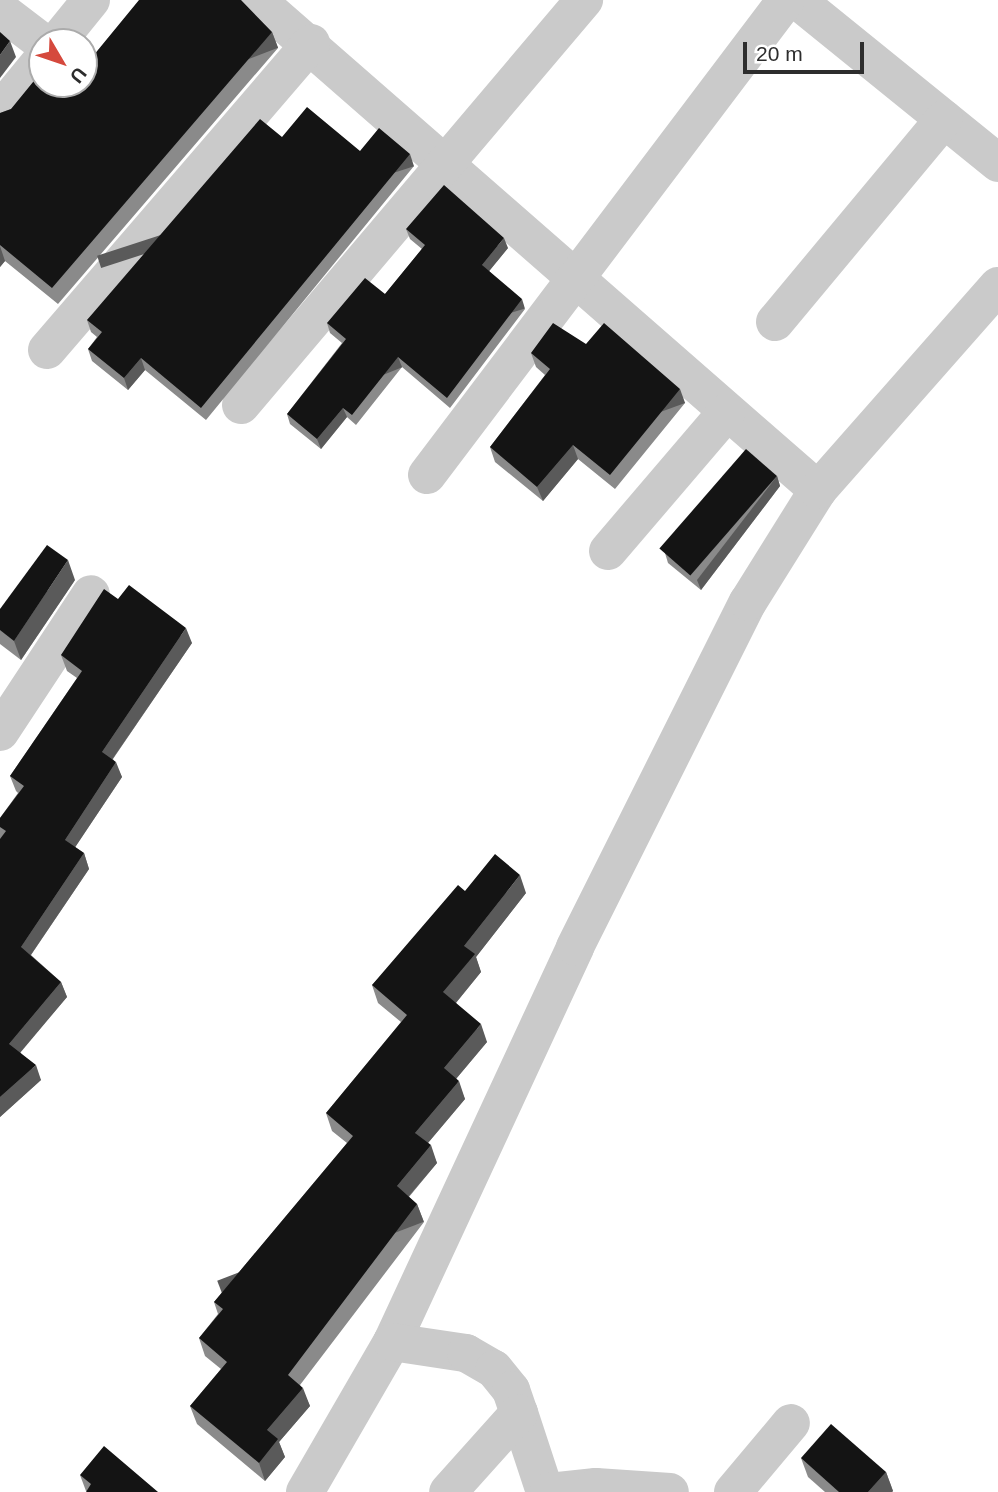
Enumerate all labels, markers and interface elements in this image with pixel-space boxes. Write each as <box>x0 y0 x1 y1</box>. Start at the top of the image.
north arrow <box>28 28 98 98</box>
scale bar <box>746 28 867 72</box>
text: 20 m <box>756 42 803 65</box>
text: U <box>66 63 91 87</box>

